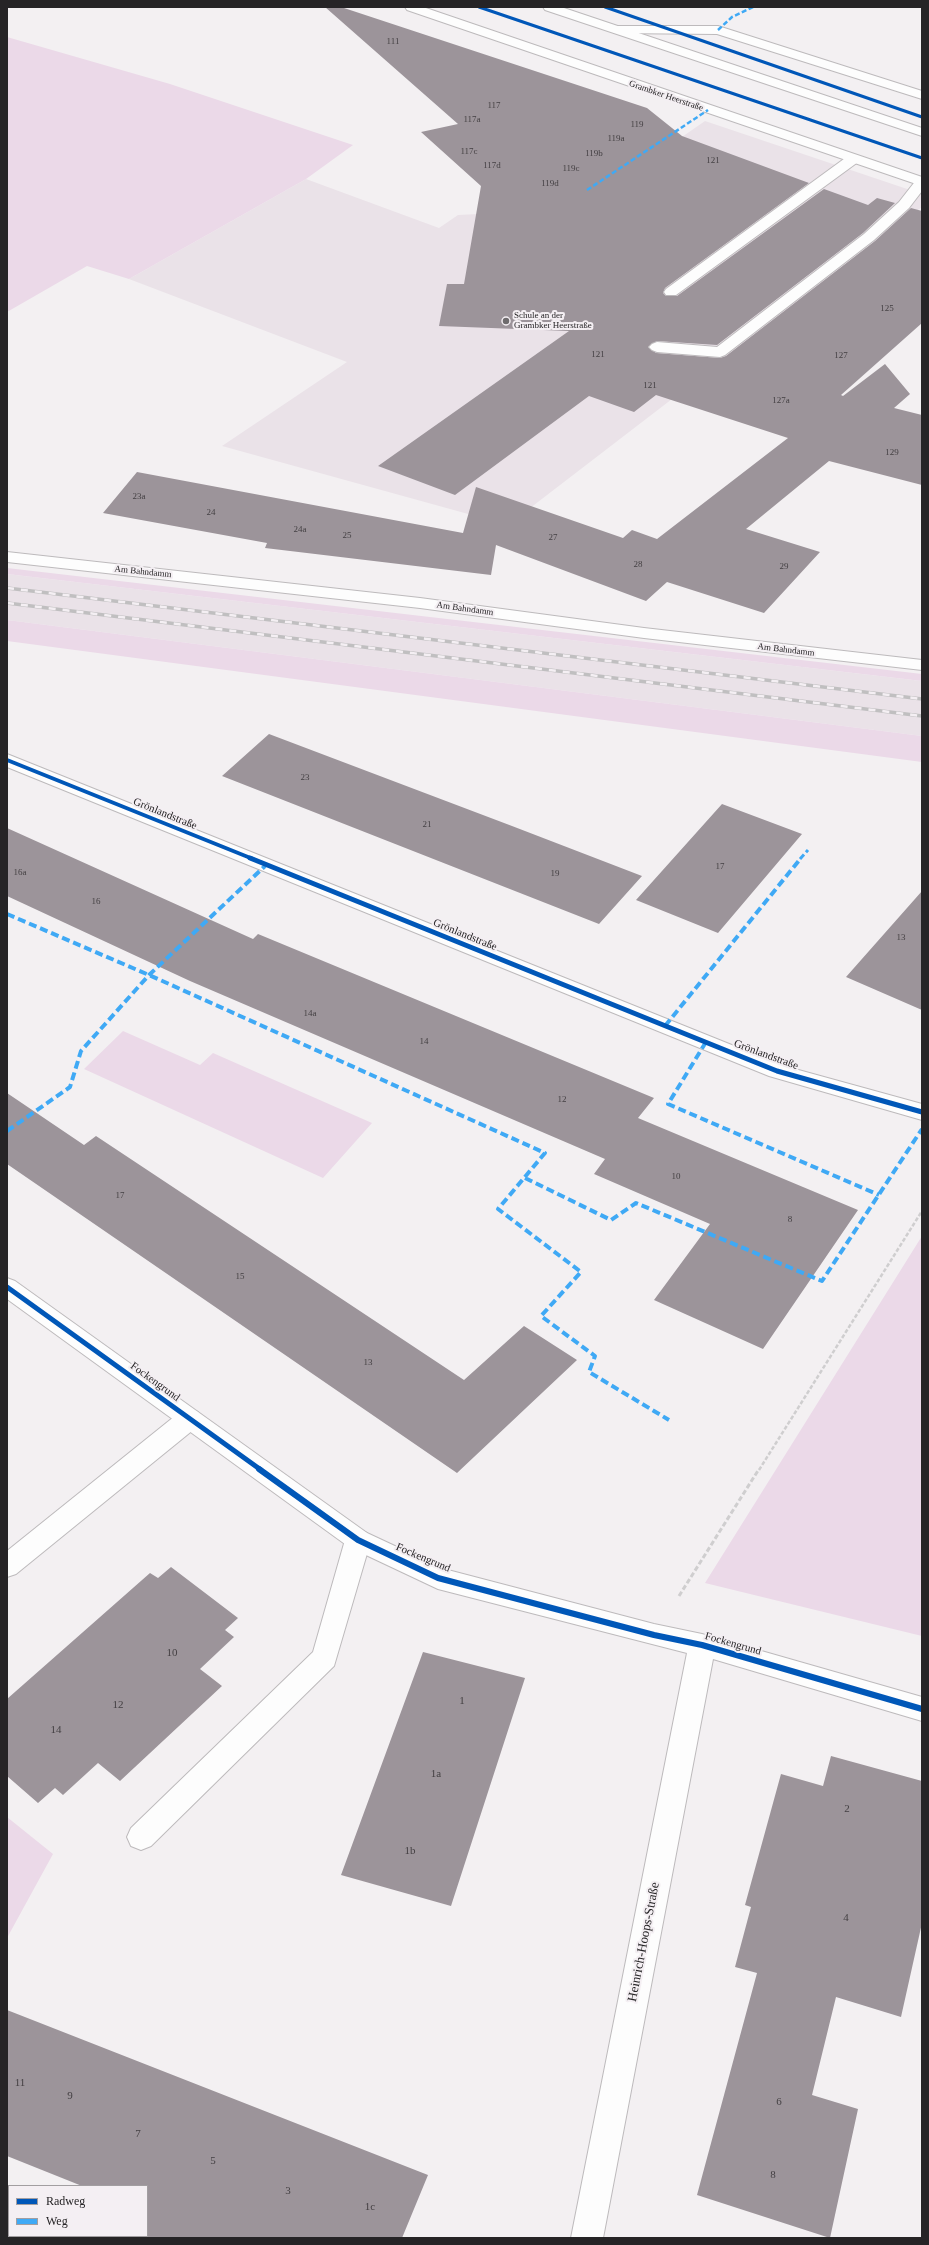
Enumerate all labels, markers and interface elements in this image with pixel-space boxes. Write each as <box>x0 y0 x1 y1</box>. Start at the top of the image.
house number: 111 <box>387 37 399 47</box>
street label: Grambker Heerstraße <box>628 78 704 114</box>
house number: 117 <box>487 101 501 111</box>
house number: 117a <box>463 115 481 125</box>
house number: 119 <box>630 120 644 130</box>
house number: 119a <box>607 134 625 144</box>
house number: 117c <box>460 147 478 157</box>
house number: 119b <box>585 149 603 159</box>
house number: 121 <box>706 156 720 166</box>
house number: 117d <box>483 161 501 171</box>
house number: 119c <box>562 164 580 174</box>
house number: 119d <box>541 179 559 189</box>
house number: 125 <box>880 304 894 314</box>
place label: Schule an der Grambker Heerstraße <box>514 311 592 332</box>
marker: Schule an der Grambker Heerstraße <box>501 316 511 326</box>
house number: 121 <box>591 350 605 360</box>
house number: 127 <box>834 351 848 361</box>
house number: 121 <box>643 381 657 391</box>
house number: 127a <box>772 396 790 406</box>
house number: 129 <box>885 448 899 458</box>
house number: 23a <box>133 492 145 502</box>
house number: 24 <box>206 508 216 518</box>
house number: 24a <box>294 525 306 535</box>
house number: 25 <box>342 531 352 541</box>
house number: 27 <box>548 533 558 543</box>
house number: 28 <box>634 560 642 570</box>
house number: 29 <box>780 562 788 572</box>
street label: Am Bahndamm <box>114 564 172 580</box>
street label: Am Bahndamm <box>436 600 494 618</box>
street label: Am Bahndamm <box>757 641 815 659</box>
house number: 23 <box>300 773 310 783</box>
street label: Grönlandstraße <box>131 795 199 833</box>
house number: 21 <box>422 820 432 830</box>
house number: 17 <box>716 862 724 872</box>
house number: 16a <box>14 868 26 878</box>
house number: 19 <box>550 869 560 879</box>
house number: 16 <box>92 897 100 907</box>
street label: Grönlandstraße <box>431 916 499 954</box>
house number: 13 <box>896 933 906 943</box>
house number: 14a <box>304 1009 316 1019</box>
house number: 14 <box>420 1037 428 1047</box>
street label: Grönlandstraße <box>732 1037 800 1073</box>
house number: 12 <box>558 1095 566 1105</box>
house number: 10 <box>672 1172 680 1182</box>
house number: 17 <box>116 1191 124 1201</box>
house number: 8 <box>788 1215 792 1225</box>
house number: 15 <box>236 1272 244 1282</box>
house number: 13 <box>364 1358 372 1368</box>
street label: Fockengrund <box>128 1360 182 1404</box>
street label: Fockengrund <box>394 1541 452 1575</box>
street label: Fockengrund <box>703 1630 763 1658</box>
house number: 10 <box>166 1646 178 1660</box>
house number: 1 <box>459 1694 465 1708</box>
house number: 12 <box>112 1698 124 1712</box>
house number: 14 <box>50 1723 62 1737</box>
house number: 1a <box>431 1767 441 1781</box>
house number: 2 <box>844 1802 850 1816</box>
house number: 1b <box>404 1844 416 1858</box>
street label: Heinrich-Hoops-Straße <box>625 1881 663 2003</box>
house number: 4 <box>843 1911 849 1925</box>
house number: 11 <box>15 2076 25 2090</box>
house number: 9 <box>67 2089 73 2103</box>
house number: 6 <box>776 2095 782 2109</box>
house number: 7 <box>135 2127 141 2141</box>
house number: 5 <box>210 2154 216 2168</box>
house number: 8 <box>770 2168 776 2182</box>
house number: 3 <box>285 2184 291 2198</box>
legend <box>8 2185 148 2237</box>
text: Radweg <box>46 2194 85 2208</box>
house number: 1c <box>365 2200 375 2214</box>
text: Weg <box>46 2214 68 2228</box>

